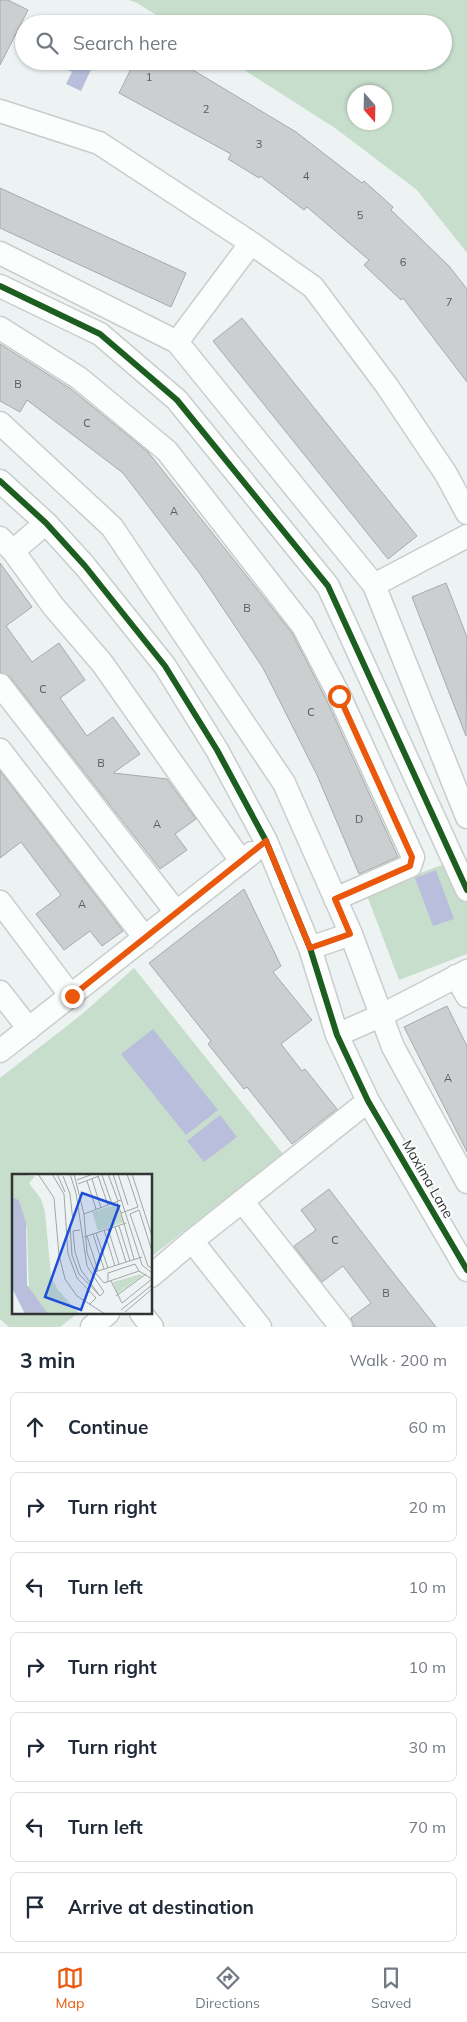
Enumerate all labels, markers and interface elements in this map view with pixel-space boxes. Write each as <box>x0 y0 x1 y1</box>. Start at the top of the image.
search box <box>15 15 452 70</box>
icon: search <box>33 29 61 57</box>
text: Search here <box>73 31 177 55</box>
house number: 1 <box>146 70 152 84</box>
north arrow <box>347 85 392 130</box>
house number: 2 <box>203 102 210 116</box>
house number: 3 <box>256 137 262 151</box>
house number: 4 <box>303 169 310 183</box>
house number: 5 <box>357 208 364 222</box>
house number: 6 <box>400 255 407 269</box>
house number: 7 <box>446 295 452 309</box>
house number: B <box>14 377 22 391</box>
house number: C <box>83 416 91 430</box>
house number: A <box>170 504 178 518</box>
house number: B <box>243 601 251 615</box>
house number: C <box>39 682 47 696</box>
route start <box>328 685 351 708</box>
house number: C <box>307 705 315 719</box>
house number: B <box>97 756 105 770</box>
house number: D <box>355 812 363 826</box>
house number: A <box>153 817 161 831</box>
house number: A <box>78 897 86 911</box>
route end <box>61 985 84 1008</box>
house number: A <box>444 1071 452 1085</box>
street label: Maxima Lane <box>398 1137 458 1221</box>
inset map <box>12 1174 152 1314</box>
house number: C <box>331 1233 339 1247</box>
house number: B <box>382 1286 390 1300</box>
text: 3 min <box>20 1347 75 1373</box>
text: Walk · 200 m <box>349 1350 447 1370</box>
icon: ahead <box>21 1413 49 1441</box>
text: Continue <box>68 1415 148 1439</box>
text: 60 m <box>409 1417 446 1437</box>
icon: right <box>21 1493 49 1521</box>
text: Turn right <box>68 1495 157 1519</box>
text: 20 m <box>409 1497 446 1517</box>
icon: left <box>21 1573 49 1601</box>
text: Turn left <box>68 1575 143 1599</box>
text: 10 m <box>409 1577 446 1597</box>
icon: right <box>21 1653 49 1681</box>
text: Turn right <box>68 1655 157 1679</box>
text: 10 m <box>409 1657 446 1677</box>
icon: right <box>21 1733 49 1761</box>
text: Turn right <box>68 1735 157 1759</box>
text: 30 m <box>409 1737 446 1757</box>
icon: left <box>21 1813 49 1841</box>
text: Turn left <box>68 1815 143 1839</box>
text: 70 m <box>409 1817 446 1837</box>
icon: arrive <box>21 1893 49 1921</box>
text: Arrive at destination <box>68 1895 254 1919</box>
tab: Map <box>56 1964 84 2012</box>
tab: Directions <box>195 1964 260 2012</box>
tab: Saved <box>371 1964 411 2012</box>

